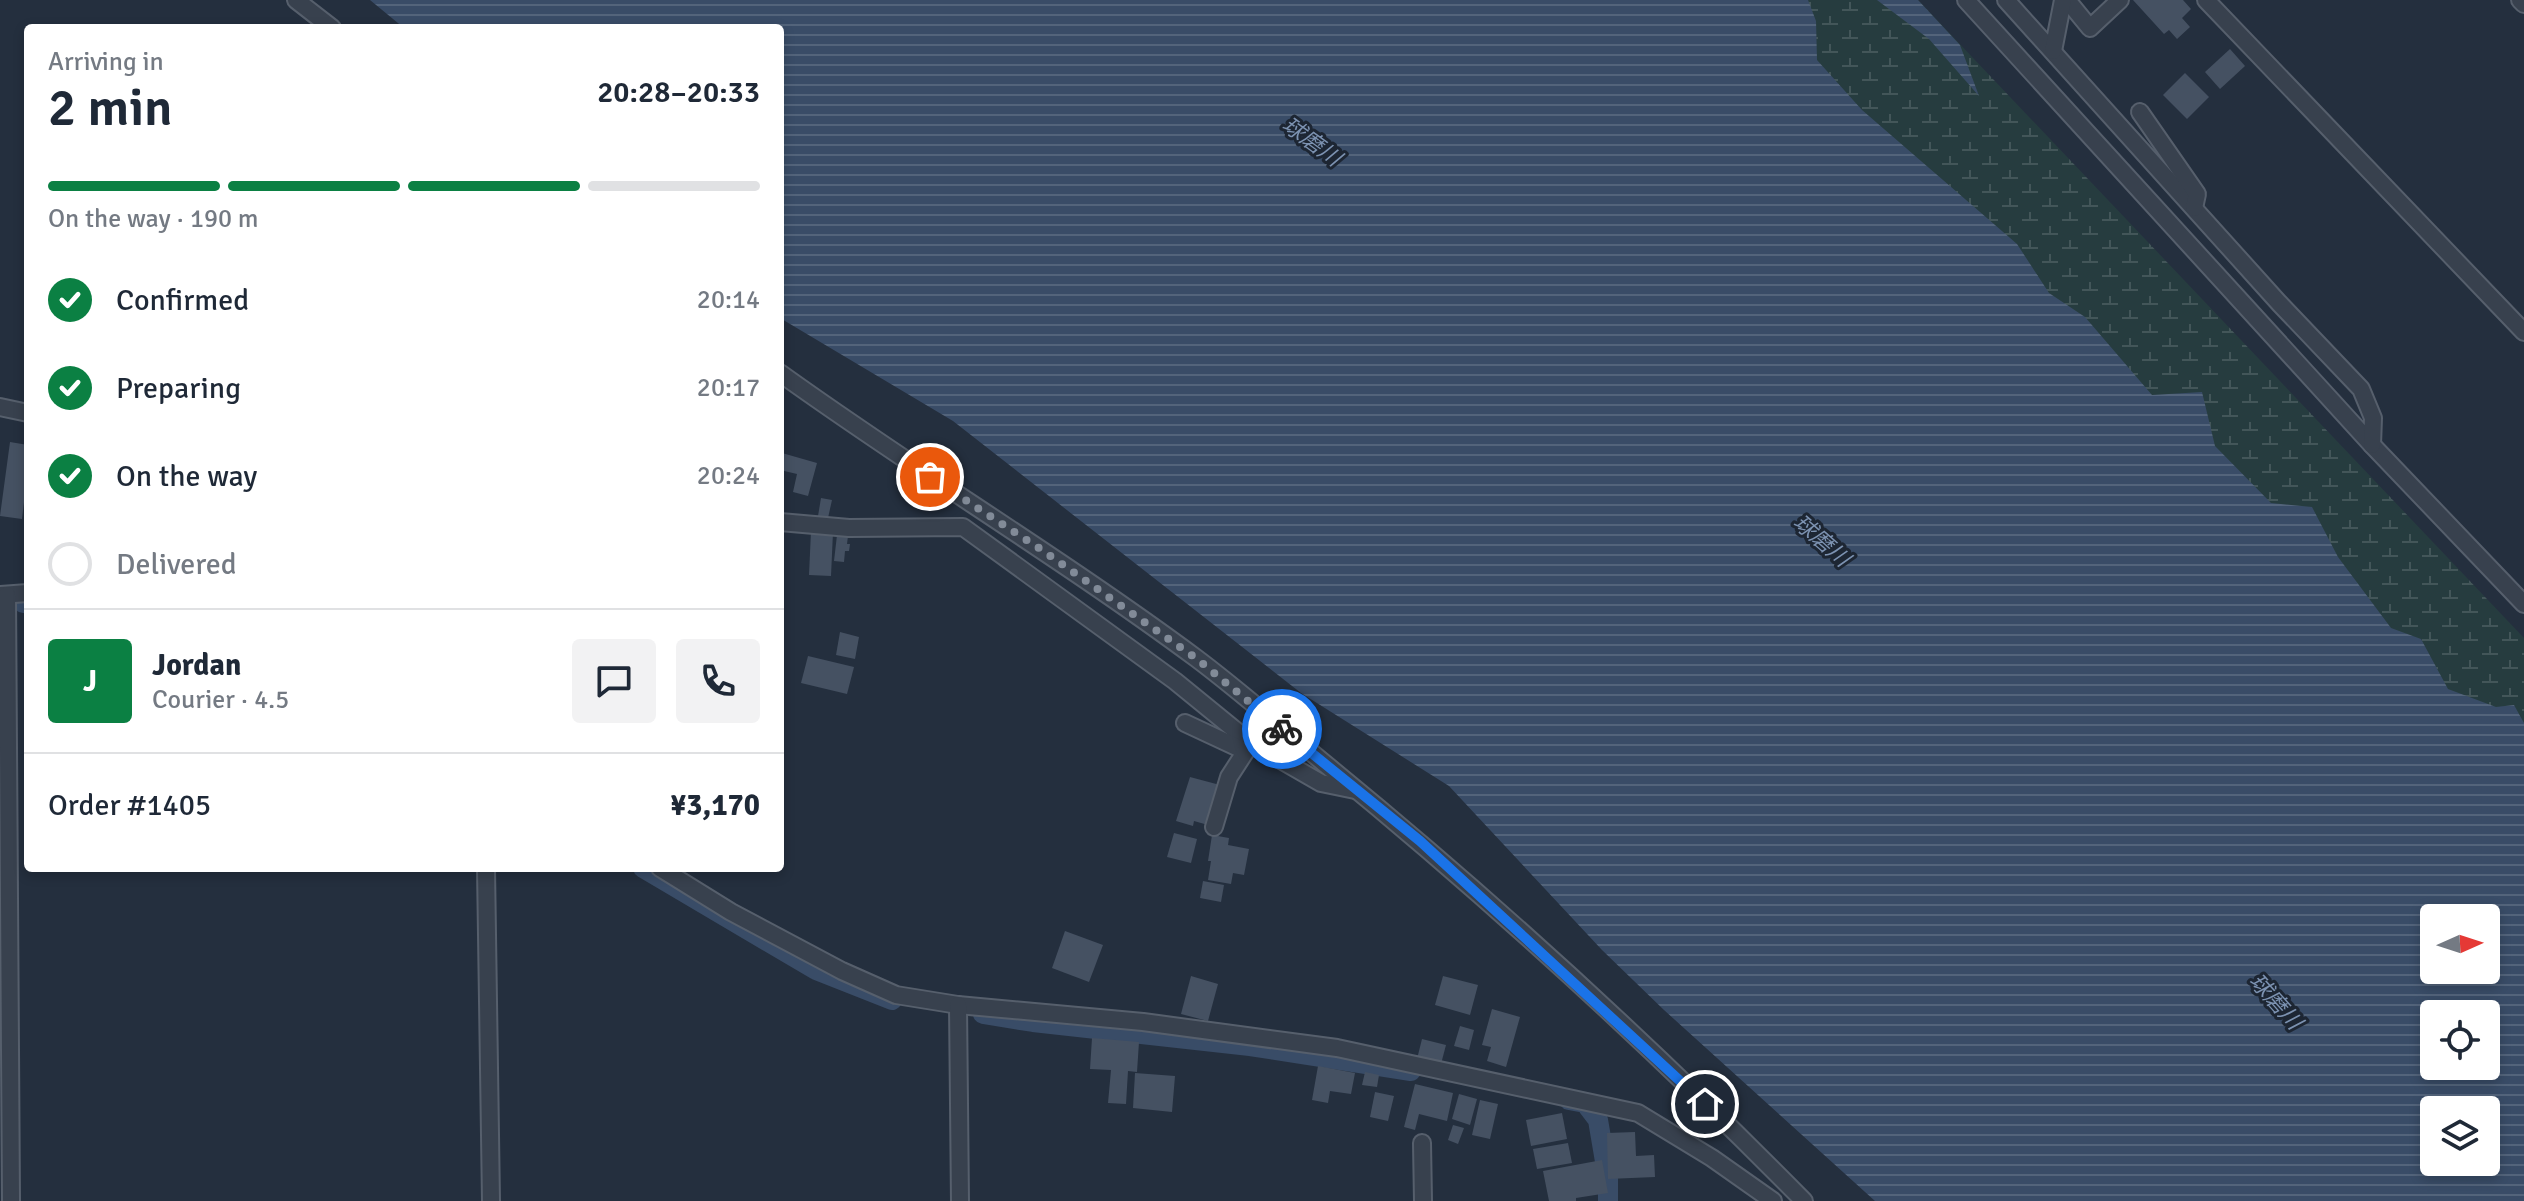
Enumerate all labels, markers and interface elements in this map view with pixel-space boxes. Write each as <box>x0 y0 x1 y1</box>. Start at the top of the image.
text: Arriving in <box>48 46 164 78</box>
text: 20:28–20:33 <box>597 74 760 111</box>
text: 2 min <box>48 76 173 140</box>
water label: 球磨川 <box>1277 111 1348 173</box>
text: On the way · 190 m <box>48 203 258 235</box>
icon: check <box>48 278 92 322</box>
text: Confirmed <box>116 282 249 319</box>
text: 20:14 <box>697 284 760 316</box>
icon: check <box>48 366 92 410</box>
text: Preparing <box>116 370 241 407</box>
text: 20:17 <box>697 372 760 404</box>
pin <box>896 443 964 511</box>
icon: check <box>48 454 92 498</box>
icon: bag <box>908 455 952 499</box>
text: On the way <box>116 458 257 495</box>
text: 20:24 <box>697 460 760 492</box>
water label: 球磨川 <box>1788 509 1857 574</box>
text: Delivered <box>116 546 237 583</box>
button: chat <box>572 639 656 723</box>
button: phone <box>676 639 760 723</box>
text: Jordan <box>152 647 241 684</box>
text: J <box>83 663 97 700</box>
text: Courier · 4.5 <box>152 684 289 716</box>
courier <box>1242 689 1322 769</box>
icon: bike <box>1260 707 1304 751</box>
text: Order #1405 <box>48 787 211 824</box>
text: ¥3,170 <box>670 787 760 824</box>
north arrow <box>2420 904 2500 984</box>
map controls <box>2420 904 2500 1176</box>
water label: 球磨川 <box>2244 968 2309 1036</box>
button: locate <box>2420 1000 2500 1080</box>
pin <box>1671 1070 1739 1138</box>
icon: home <box>1683 1082 1727 1126</box>
button: layers <box>2420 1096 2500 1176</box>

